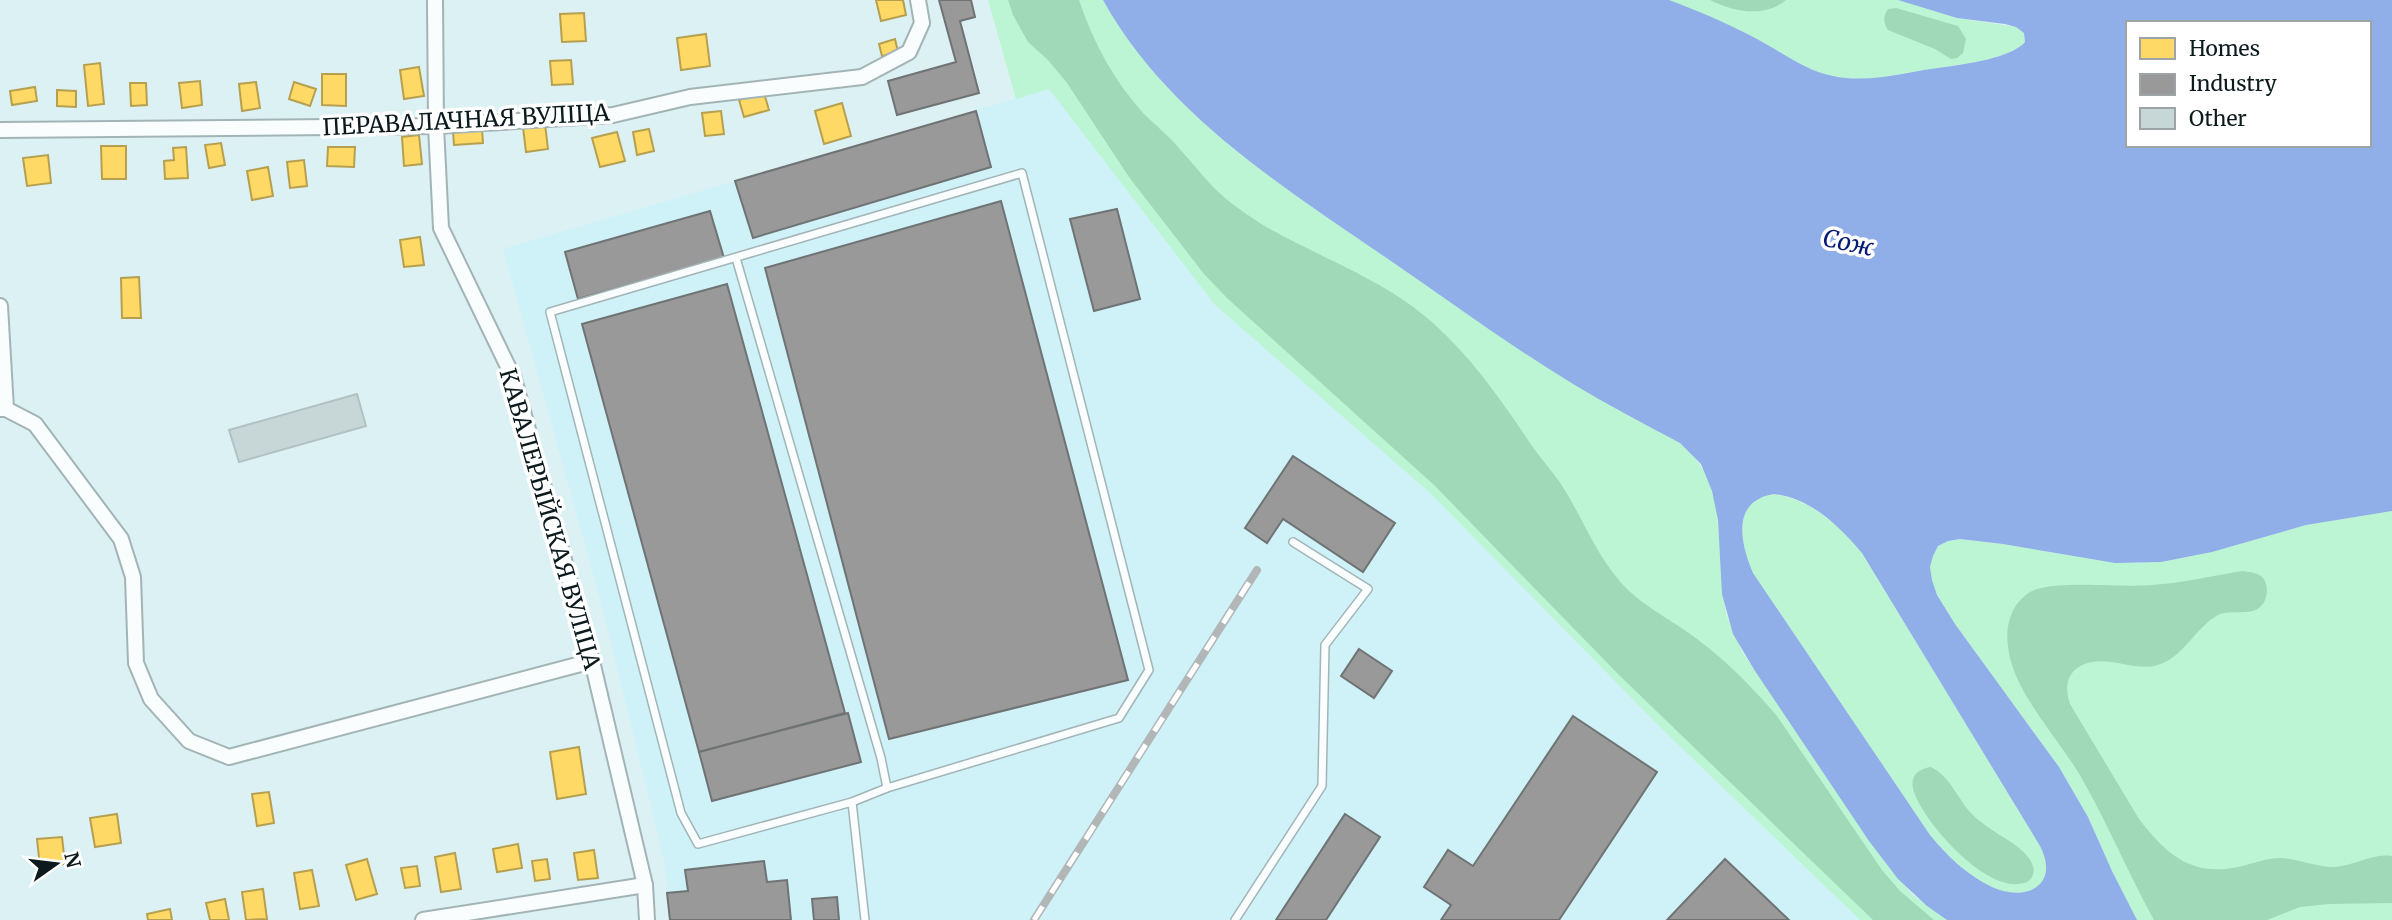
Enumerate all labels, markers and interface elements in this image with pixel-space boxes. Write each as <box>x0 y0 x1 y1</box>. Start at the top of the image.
legend <box>2126 21 2371 147</box>
text: Homes <box>2189 35 2260 62</box>
text: Industry <box>2189 70 2278 97</box>
street label: ПЕРАВАЛАЧНАЯ ВУЛІЦА <box>322 97 611 142</box>
text: Other <box>2189 105 2247 132</box>
water label: Сож <box>1820 222 1877 263</box>
street label: КАВАЛЕРЫЙСКАЯ ВУЛІЦА <box>494 365 608 673</box>
north arrow <box>21 829 91 899</box>
text: N <box>59 850 86 870</box>

